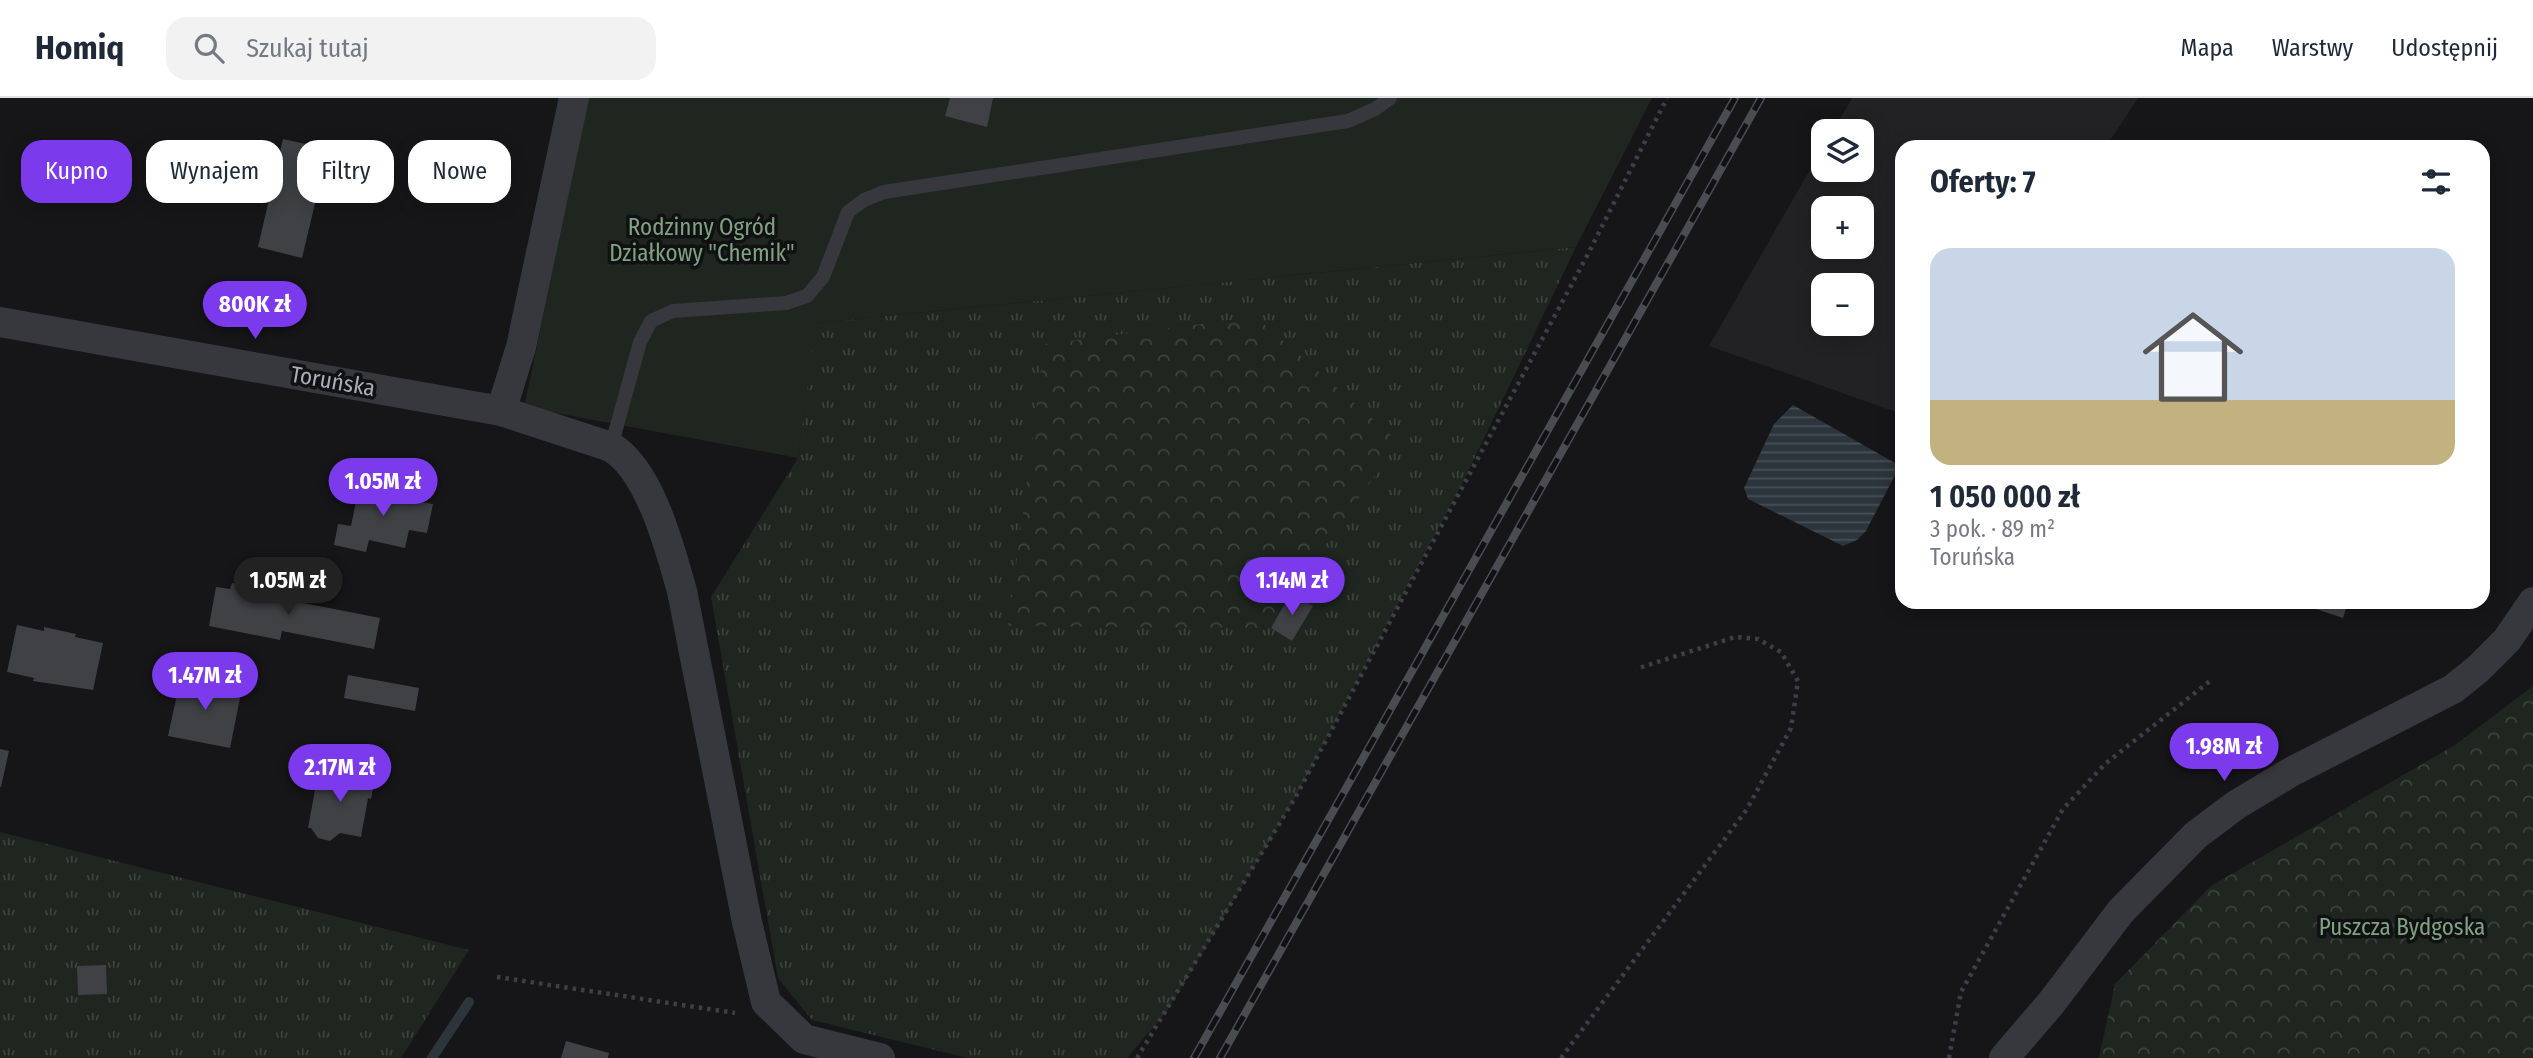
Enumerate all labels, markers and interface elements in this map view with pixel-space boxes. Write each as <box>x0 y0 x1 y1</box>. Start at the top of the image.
search box <box>166 17 656 80</box>
text: Homiq <box>35 28 124 68</box>
icon: search <box>190 29 228 67</box>
text: Szukaj tutaj <box>246 33 369 64</box>
text: Mapa <box>2181 34 2234 62</box>
text: Warstwy <box>2272 34 2353 62</box>
text: Udostępnij <box>2391 34 2498 62</box>
map controls <box>1811 119 1874 336</box>
button: layers <box>1811 119 1874 182</box>
chip: Kupno <box>21 140 132 203</box>
chip: Wynajem <box>146 140 283 203</box>
chip: Filtry <box>297 140 394 203</box>
chip: Nowe <box>408 140 511 203</box>
icon: filters <box>2417 163 2455 201</box>
text: Oferty: 7 <box>1930 164 2036 200</box>
button: + <box>1811 196 1874 259</box>
park label: Rodzinny Ogród Działkowy "Chemik" <box>609 213 795 267</box>
button: − <box>1811 273 1874 336</box>
pin: 800K zł <box>190 282 320 341</box>
text: 800K zł <box>219 290 291 318</box>
icon: home <box>2130 294 2256 420</box>
street label: Toruńska <box>289 360 377 402</box>
pin: 1.05M zł <box>311 458 455 518</box>
text: 1.05M zł <box>345 467 421 495</box>
text: 1 050 000 zł <box>1930 479 2080 515</box>
text: 3 pok. · 89 m² <box>1930 515 2055 543</box>
text: Toruńska <box>1930 543 2015 571</box>
pin: 1.05M zł <box>216 558 360 617</box>
pin: 1.14M zł <box>1220 558 1364 617</box>
text: 1.05M zł <box>250 566 326 594</box>
text: 1.14M zł <box>1256 566 1328 594</box>
pin: 1.47M zł <box>133 652 277 712</box>
text: 1.47M zł <box>168 661 242 689</box>
pin: 1.98M zł <box>2152 724 2296 783</box>
text: 1.98M zł <box>2186 732 2262 760</box>
pin: 2.17M zł <box>268 744 412 804</box>
text: 2.17M zł <box>304 753 376 781</box>
park label: Puszcza Bydgoska <box>2319 913 2485 941</box>

